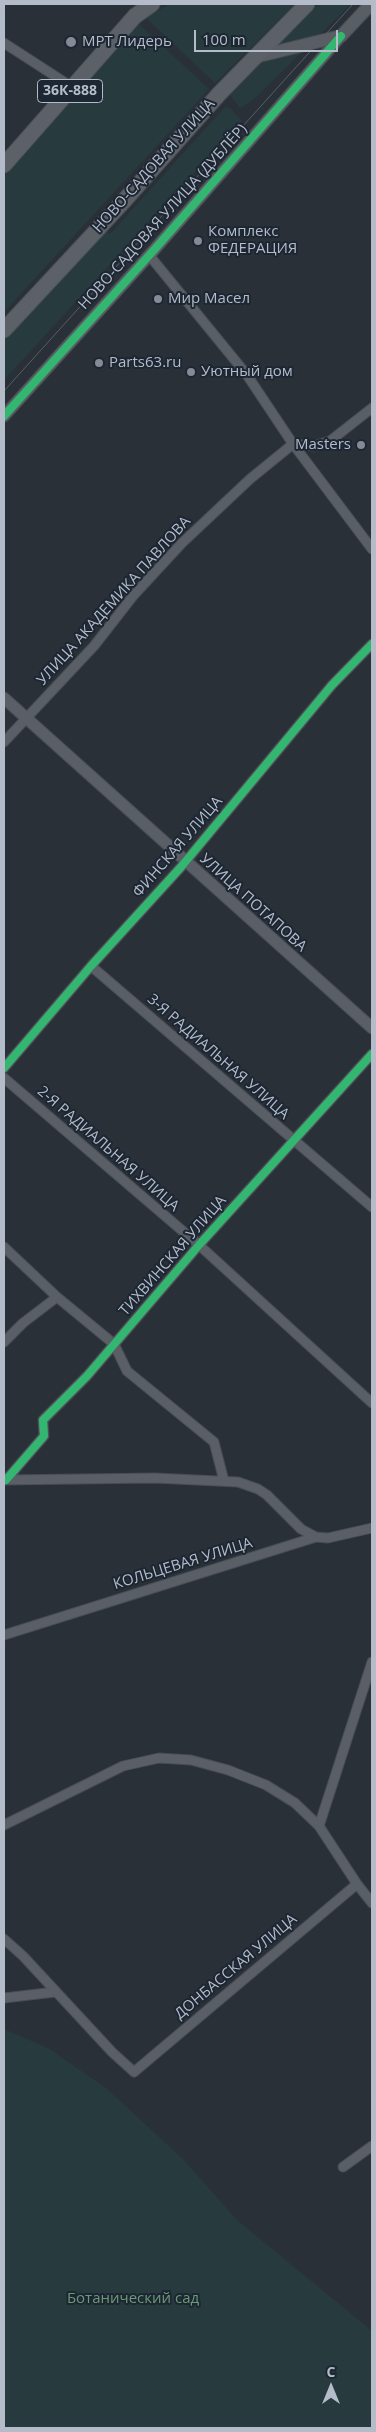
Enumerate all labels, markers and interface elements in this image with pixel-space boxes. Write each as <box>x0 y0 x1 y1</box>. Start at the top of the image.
scale bar <box>196 20 340 52</box>
text: 100 m <box>202 29 246 49</box>
place label: МРТ Лидерь <box>82 33 172 51</box>
marker: МРТ Лидерь <box>64 35 78 49</box>
road number: 36К-888 <box>38 80 102 102</box>
street label: НОВО-САДОВАЯ УЛИЦА <box>89 95 219 237</box>
street label: НОВО-САДОВАЯ УЛИЦА (ДУБЛЁР) <box>75 121 251 313</box>
place label: Комплекс ФЕДЕРАЦИЯ <box>208 223 297 258</box>
marker: Комплекс ФЕДЕРАЦИЯ <box>192 235 204 247</box>
place label: Мир Масел <box>168 290 250 308</box>
marker: Мир Масел <box>152 293 164 305</box>
place label: Parts63.ru <box>109 354 181 372</box>
marker: Parts63.ru <box>93 357 105 369</box>
place label: Уютный дом <box>201 363 293 381</box>
marker: Уютный дом <box>185 366 197 378</box>
place label: Masters <box>295 436 351 454</box>
marker: Masters <box>355 439 367 451</box>
street label: УЛИЦА АКАДЕМИКА ПАВЛОВА <box>33 513 195 689</box>
street label: ФИНСКАЯ УЛИЦА <box>129 793 227 901</box>
street label: УЛИЦА ПОТАПОВА <box>196 850 310 956</box>
street label: 3-Я РАДИАЛЬНАЯ УЛИЦА <box>143 990 293 1124</box>
street label: 2-Я РАДИАЛЬНАЯ УЛИЦА <box>33 1082 183 1216</box>
street label: ТИХВИНСКАЯ УЛИЦА <box>116 1192 230 1320</box>
street label: КОЛЬЦЕВАЯ УЛИЦА <box>111 1534 255 1594</box>
street label: ДОНБАССКАЯ УЛИЦА <box>171 1911 301 2023</box>
park label: Ботанический сад <box>67 2290 199 2308</box>
north arrow <box>306 2362 356 2412</box>
text: С <box>327 2362 335 2381</box>

